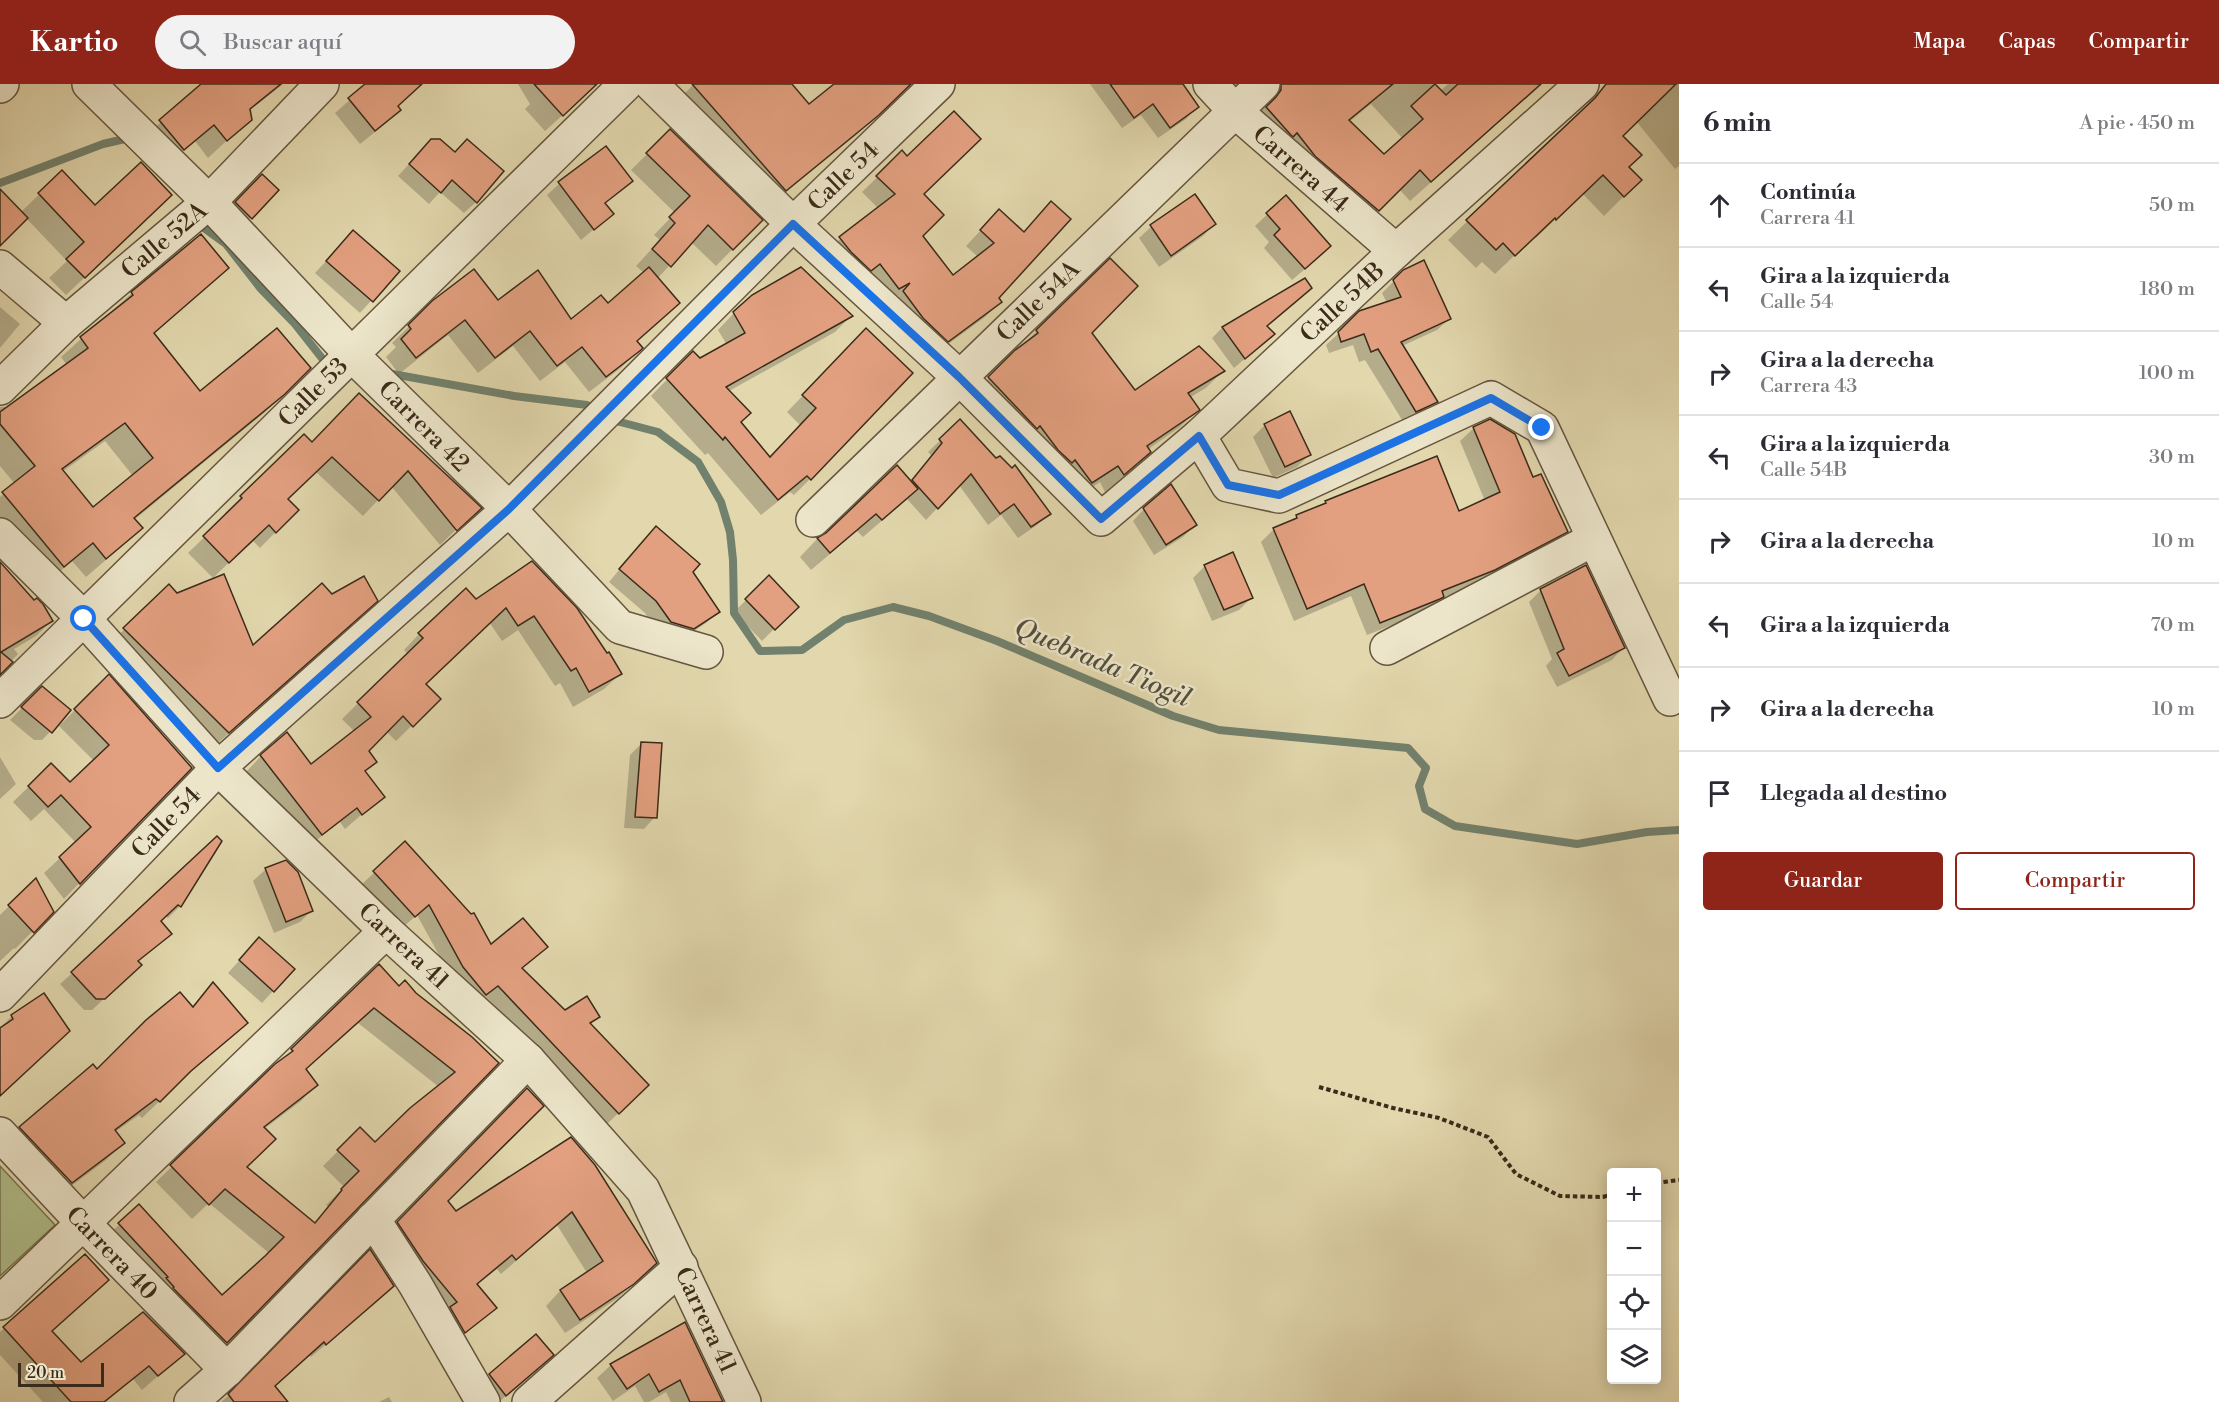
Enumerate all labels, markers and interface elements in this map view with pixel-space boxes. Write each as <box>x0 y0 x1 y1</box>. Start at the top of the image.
search box <box>155 15 575 69</box>
text: Kartio <box>30 25 119 60</box>
icon: search <box>176 26 209 59</box>
text: Buscar aquí <box>224 29 342 56</box>
text: Mapa <box>1914 29 1966 55</box>
text: Capas <box>1999 29 2056 55</box>
text: Compartir <box>2089 29 2189 55</box>
text: 6 min <box>1703 107 1771 139</box>
text: A pie · 450 m <box>2080 111 2195 136</box>
street label: Carrera 44 <box>1246 120 1355 220</box>
street label: Calle 54 <box>802 135 886 218</box>
text: Continúa <box>1760 179 1856 206</box>
icon: ahead <box>1703 189 1736 222</box>
text: 50 m <box>2149 193 2195 218</box>
street label: Calle 52A <box>115 196 214 285</box>
text: Carrera 41 <box>1760 206 1855 231</box>
street label: Calle 54A <box>991 254 1087 349</box>
street label: Calle 54B <box>1294 256 1391 349</box>
text: Gira a la izquierda <box>1760 263 1950 290</box>
icon: left <box>1703 273 1736 306</box>
text: 180 m <box>2140 277 2195 302</box>
text: Calle 54 <box>1760 290 1833 315</box>
text: Gira a la derecha <box>1760 347 1934 374</box>
street label: Calle 53 <box>273 352 355 434</box>
icon: right <box>1703 357 1736 390</box>
text: 100 m <box>2139 361 2195 386</box>
text: Carrera 43 <box>1760 374 1857 399</box>
street label: Carrera 42 <box>371 375 475 479</box>
route end <box>1528 414 1554 440</box>
text: Gira a la izquierda <box>1760 431 1950 458</box>
icon: left <box>1703 441 1736 474</box>
text: 30 m <box>2149 445 2195 470</box>
text: Calle 54B <box>1760 458 1847 483</box>
icon: right <box>1703 525 1736 558</box>
text: Gira a la derecha <box>1760 528 1934 555</box>
text: 10 m <box>2152 529 2195 554</box>
route start <box>70 605 96 631</box>
icon: left <box>1703 609 1736 642</box>
water label: Quebrada Tiogil <box>1010 611 1196 715</box>
text: Gira a la izquierda <box>1760 612 1950 639</box>
text: 70 m <box>2151 613 2195 638</box>
icon: right <box>1703 693 1736 726</box>
text: Gira a la derecha <box>1760 696 1934 723</box>
text: 10 m <box>2152 697 2195 722</box>
icon: arrive <box>1703 777 1736 810</box>
text: Llegada al destino <box>1760 780 1947 807</box>
street label: Calle 54 <box>125 781 208 865</box>
button: Guardar <box>1703 852 1943 910</box>
button: Compartir <box>1955 852 2195 910</box>
street label: Carrera 41 <box>351 897 456 997</box>
map controls <box>1607 1168 1661 1384</box>
button: + <box>1607 1168 1661 1222</box>
street label: Carrera 40 <box>59 1200 164 1307</box>
button: − <box>1607 1222 1661 1276</box>
street label: Carrera 41 <box>667 1263 743 1379</box>
button: locate <box>1607 1276 1661 1330</box>
button: layers <box>1607 1330 1661 1384</box>
scale bar <box>18 1360 104 1388</box>
text: 20 m <box>27 1363 64 1383</box>

